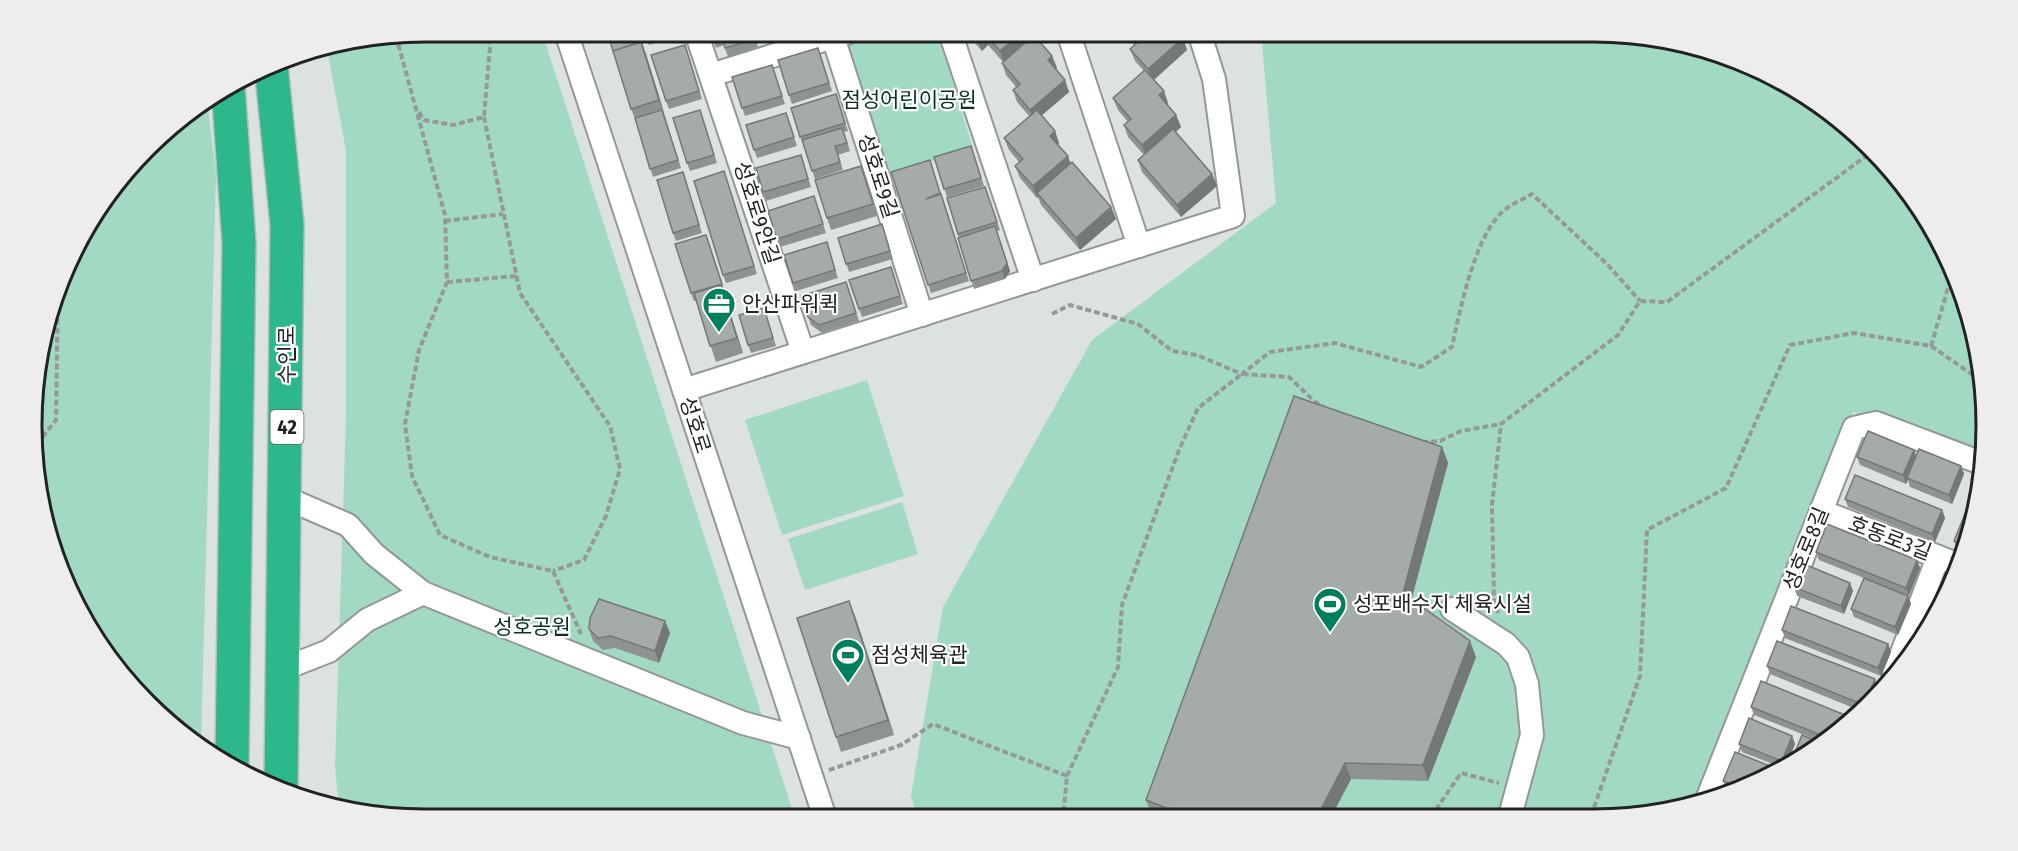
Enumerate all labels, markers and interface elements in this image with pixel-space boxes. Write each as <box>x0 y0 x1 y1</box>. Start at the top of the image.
park label: 점성어린이공원 <box>841 87 977 113</box>
street label: 성호로9길 <box>852 130 904 222</box>
street label: 성호로9안길 <box>728 158 786 268</box>
office icon: 안산파워퀵 <box>701 286 737 333</box>
place label: 안산파워퀵 <box>742 291 839 317</box>
street label: 수인로 <box>274 326 300 384</box>
street label: 성호로 <box>674 393 716 457</box>
road number: 42 <box>270 410 304 444</box>
street label: 성호로8길 <box>1778 503 1834 595</box>
street label: 호동로3길 <box>1845 510 1935 566</box>
sports icon: 성포배수지 체육시설 <box>1312 586 1348 633</box>
place label: 성포배수지 체육시설 <box>1353 591 1532 617</box>
park label: 성호공원 <box>493 614 571 640</box>
sports icon: 점성체육관 <box>830 637 866 684</box>
place label: 점성체육관 <box>871 642 968 668</box>

